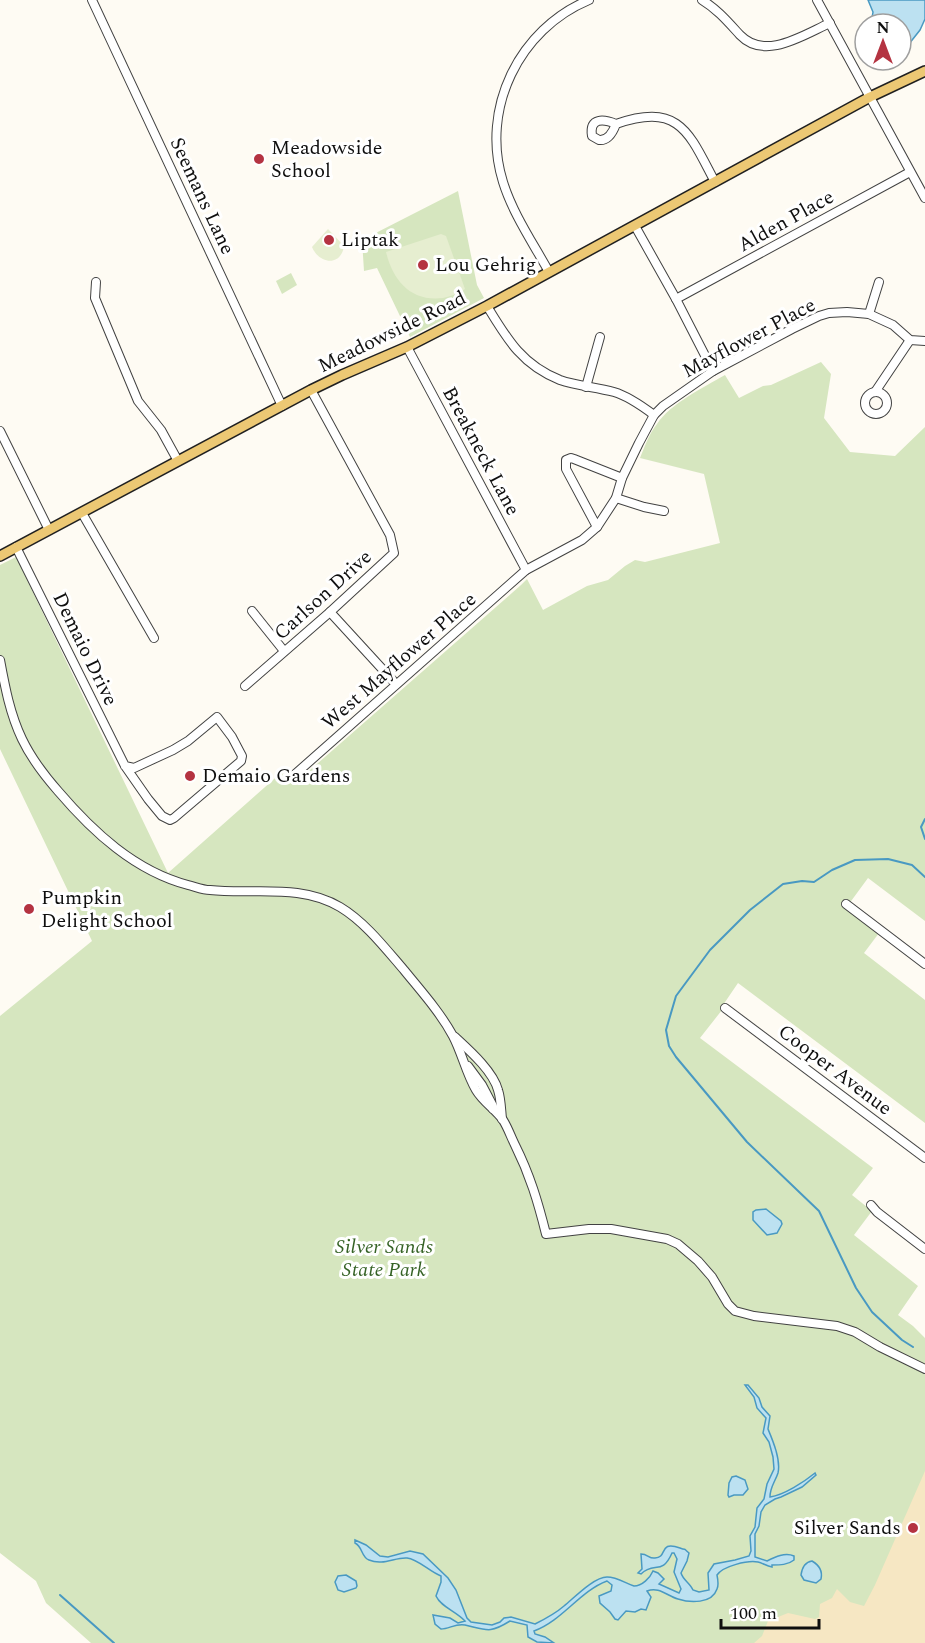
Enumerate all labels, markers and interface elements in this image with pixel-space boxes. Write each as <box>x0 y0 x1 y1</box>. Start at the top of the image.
north arrow <box>853 12 913 72</box>
text: N <box>876 16 890 40</box>
street label: Seemans Lane <box>162 132 242 260</box>
place label: Meadowside School <box>271 133 383 186</box>
marker: Meadowside School <box>252 152 266 166</box>
street label: Alden Place <box>732 182 840 260</box>
place label: Liptak <box>341 225 399 255</box>
marker: Liptak <box>322 233 336 247</box>
place label: Lou Gehrig <box>435 250 536 280</box>
marker: Lou Gehrig <box>416 258 430 272</box>
street label: Meadowside Road <box>313 283 471 381</box>
street label: Mayflower Place <box>677 290 821 386</box>
street label: Breakneck Lane <box>434 381 528 521</box>
street label: Carlson Drive <box>267 543 379 647</box>
street label: West Mayflower Place <box>315 585 483 737</box>
street label: Demaio Drive <box>45 587 125 711</box>
place label: Demaio Gardens <box>202 761 350 791</box>
marker: Demaio Gardens <box>183 769 197 783</box>
place label: Pumpkin Delight School <box>41 883 173 936</box>
marker: Pumpkin Delight School <box>22 902 36 916</box>
street label: Cooper Avenue <box>772 1017 898 1123</box>
park label: Silver Sands State Park <box>335 1232 433 1285</box>
place label: Silver Sands <box>794 1513 901 1543</box>
marker: Silver Sands <box>906 1521 920 1535</box>
scale bar <box>721 1592 818 1630</box>
text: 100 m <box>730 1600 777 1627</box>

